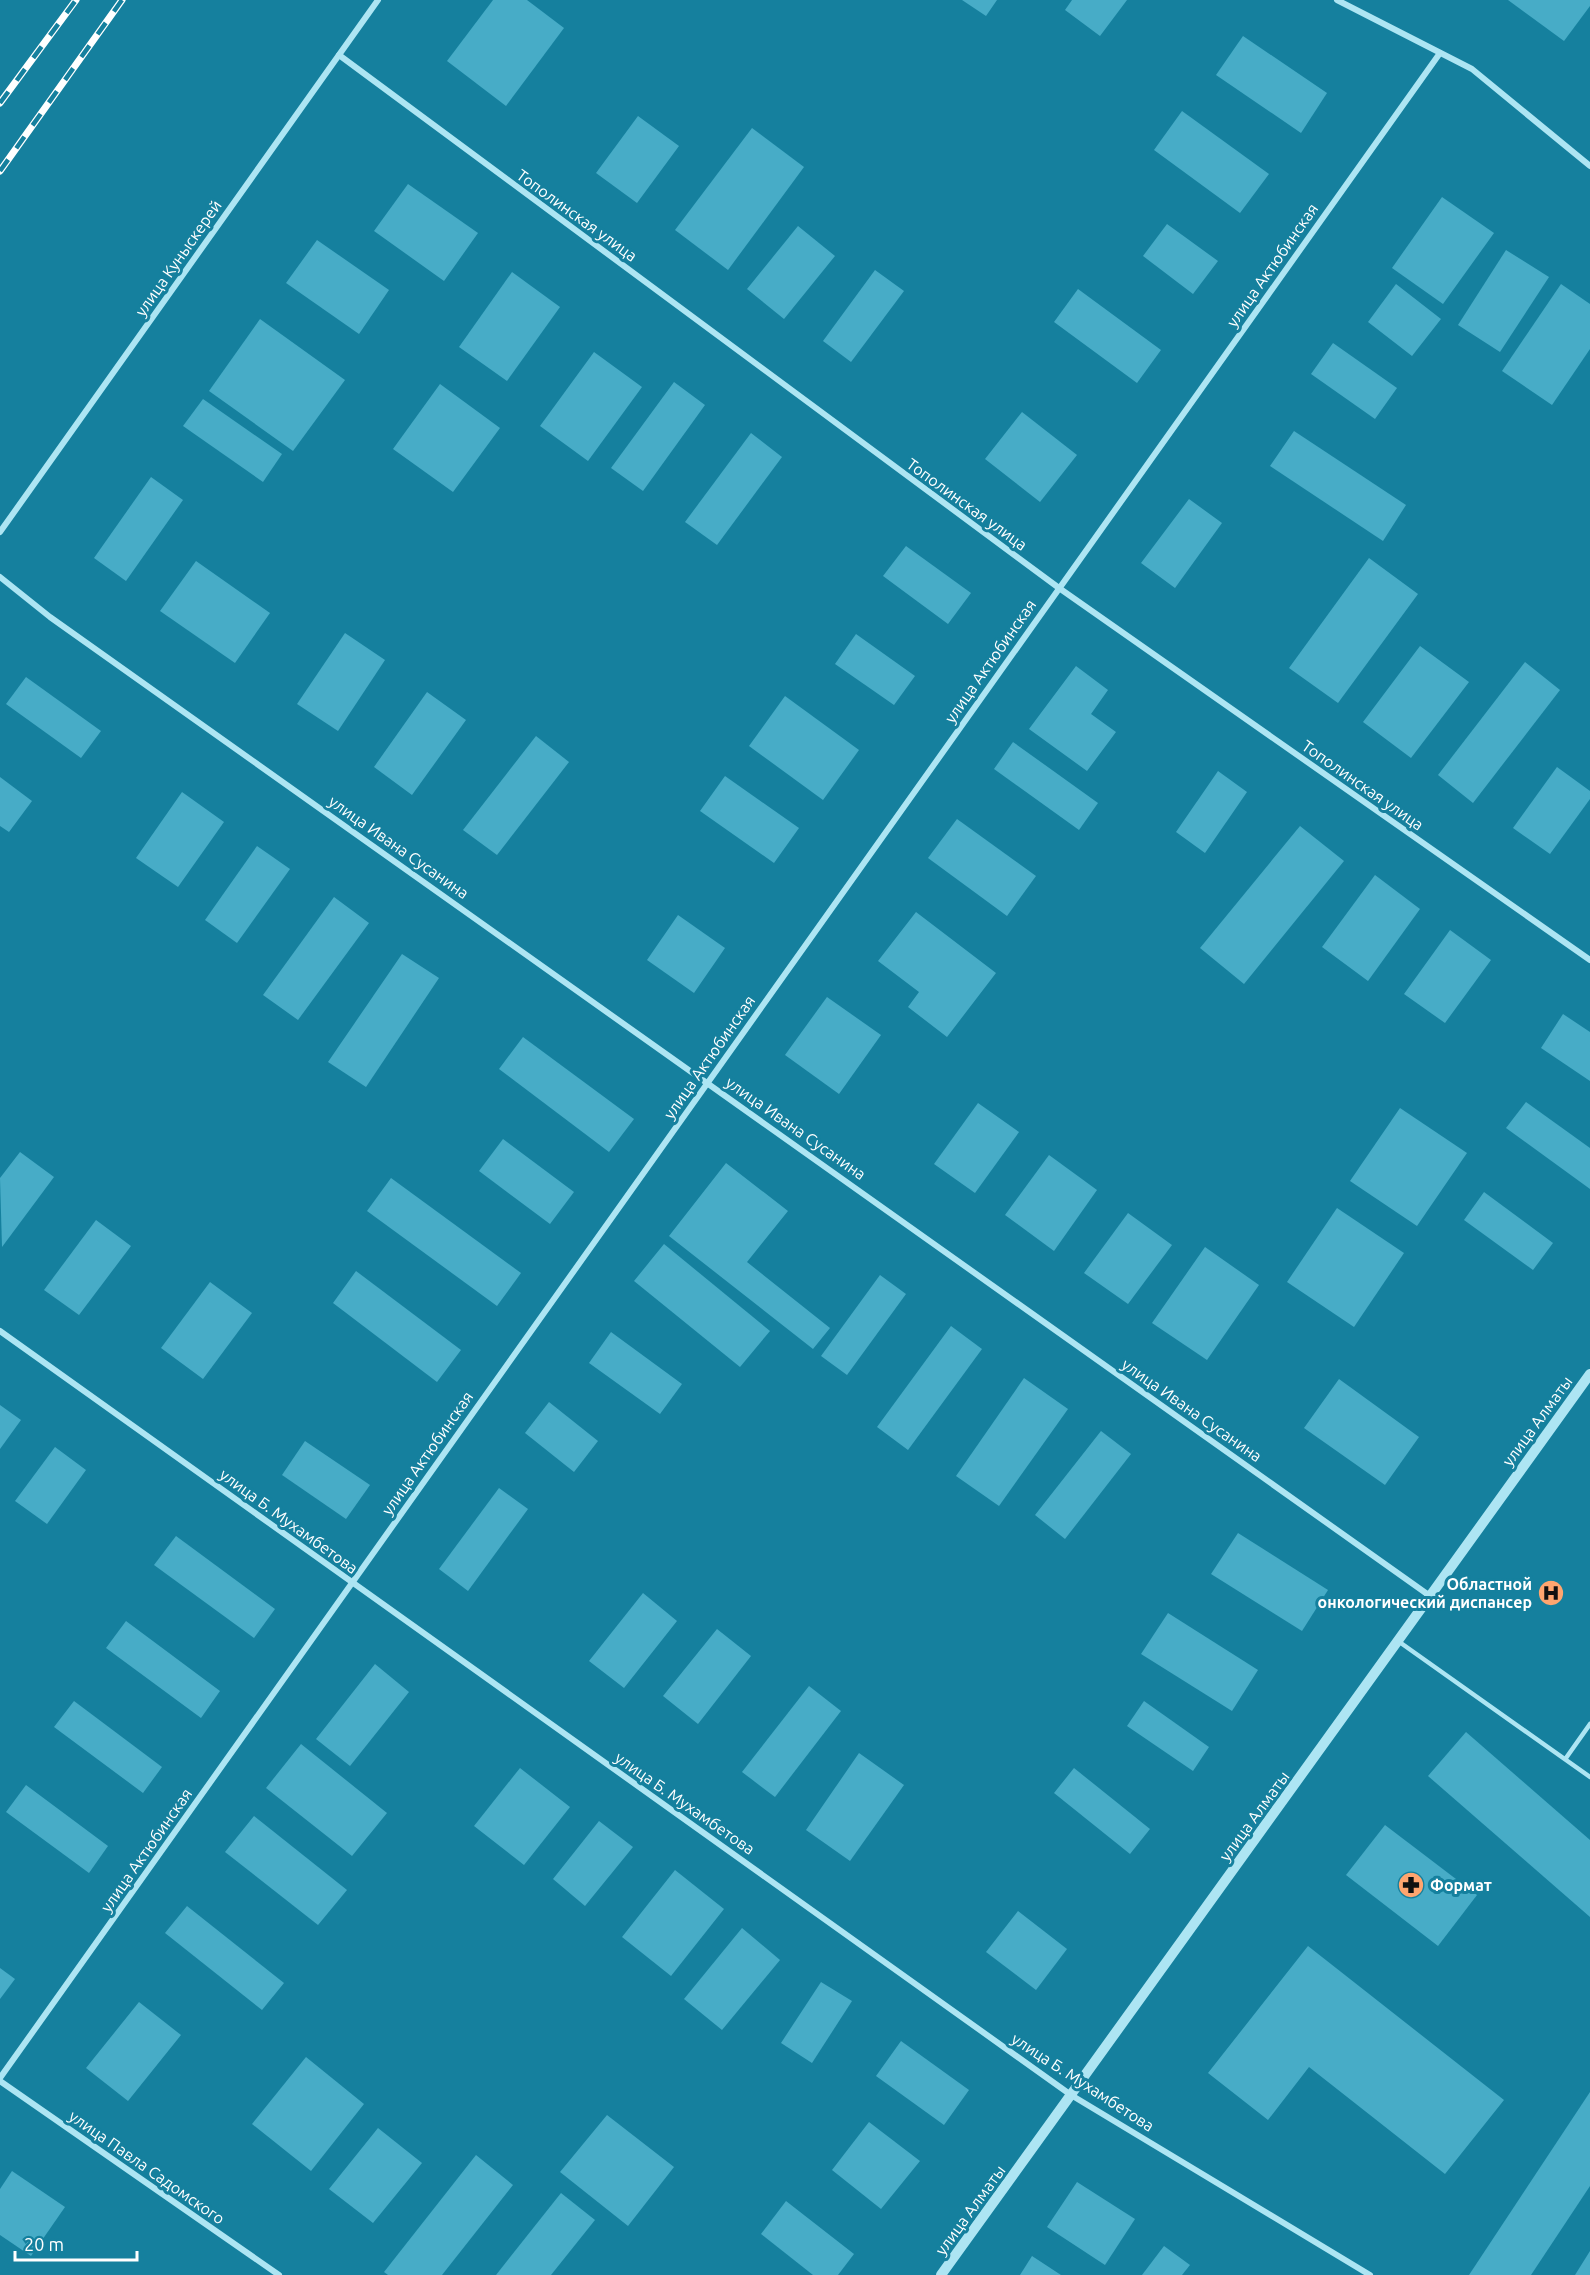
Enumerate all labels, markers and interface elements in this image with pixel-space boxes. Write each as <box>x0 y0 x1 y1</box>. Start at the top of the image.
street label: Тополинская улица <box>513 165 641 265</box>
street label: улица Куныскерей <box>131 197 225 319</box>
street label: улица Актюбинская <box>1223 200 1321 330</box>
street label: Тополинская улица <box>903 454 1031 554</box>
street label: улица Актюбинская <box>941 596 1039 726</box>
street label: Тополинская улица <box>1299 736 1427 834</box>
street label: улица Ивана Сусанина <box>326 792 472 902</box>
street label: улица Актюбинская <box>660 992 758 1122</box>
street label: улица Ивана Сусанина <box>723 1073 869 1183</box>
street label: улица Ивана Сусанина <box>1119 1355 1265 1465</box>
street label: улица Алматы <box>1498 1373 1576 1469</box>
street label: улица Актюбинская <box>378 1388 476 1518</box>
street label: улица Б. Мухамбетова <box>216 1465 362 1577</box>
place label: Областной онкологический диспансер <box>1318 1575 1532 1611</box>
hospital icon: Областной онкологический диспансер <box>1536 1578 1566 1608</box>
street label: улица Б. Мухамбетова <box>612 1748 758 1858</box>
street label: улица Алматы <box>1215 1768 1293 1864</box>
street label: улица Актюбинская <box>97 1785 195 1915</box>
pharmacy icon: Формат <box>1396 1870 1426 1900</box>
place label: Формат <box>1430 1876 1492 1894</box>
street label: улица Б. Мухамбетова <box>1008 2029 1158 2135</box>
street label: улица Павла Садомского <box>66 2106 228 2228</box>
street label: улица Алматы <box>931 2162 1009 2258</box>
scale bar <box>15 2224 136 2262</box>
text: 20 m <box>24 2234 64 2254</box>

